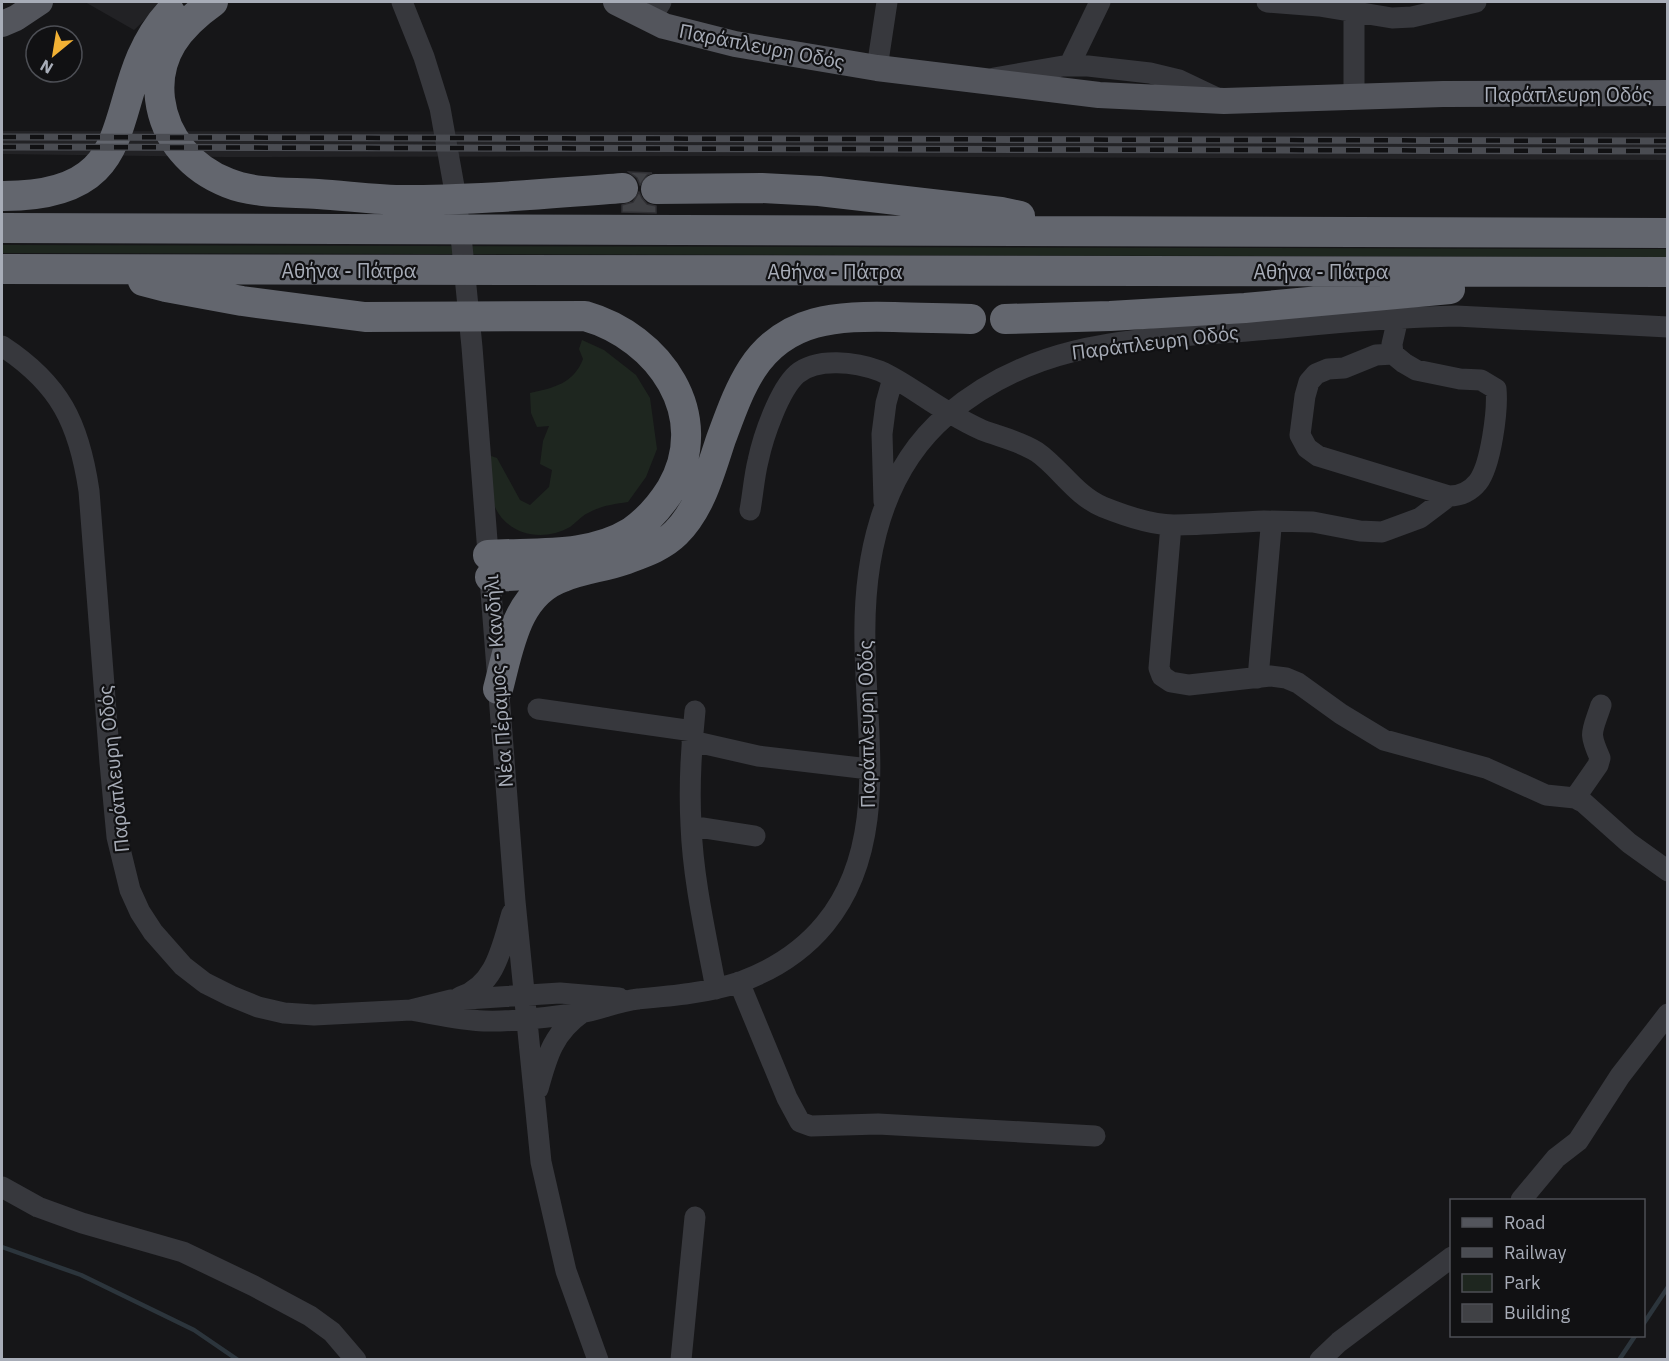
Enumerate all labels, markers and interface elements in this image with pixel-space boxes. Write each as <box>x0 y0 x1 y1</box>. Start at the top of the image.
street label: Παράπλευρη Οδός <box>677 17 847 75</box>
north arrow <box>24 24 84 84</box>
text: N <box>36 55 57 79</box>
street label: Παράπλευρη Οδός <box>1484 81 1652 108</box>
street label: Αθήνα - Πάτρα <box>281 257 417 284</box>
street label: Αθήνα - Πάτρα <box>767 258 903 285</box>
street label: Αθήνα - Πάτρα <box>1253 258 1389 285</box>
street label: Παράπλευρη Οδός <box>1070 318 1240 366</box>
street label: Νέα Πέραμος - Κανδήλι <box>477 573 519 788</box>
street label: Παράπλευρη Οδός <box>851 640 881 808</box>
street label: Παράπλευρη Οδός <box>91 684 135 854</box>
legend <box>1450 1199 1645 1337</box>
text: Road <box>1504 1211 1545 1234</box>
text: Railway <box>1504 1241 1566 1264</box>
text: Park <box>1504 1271 1541 1294</box>
text: Building <box>1504 1301 1571 1324</box>

